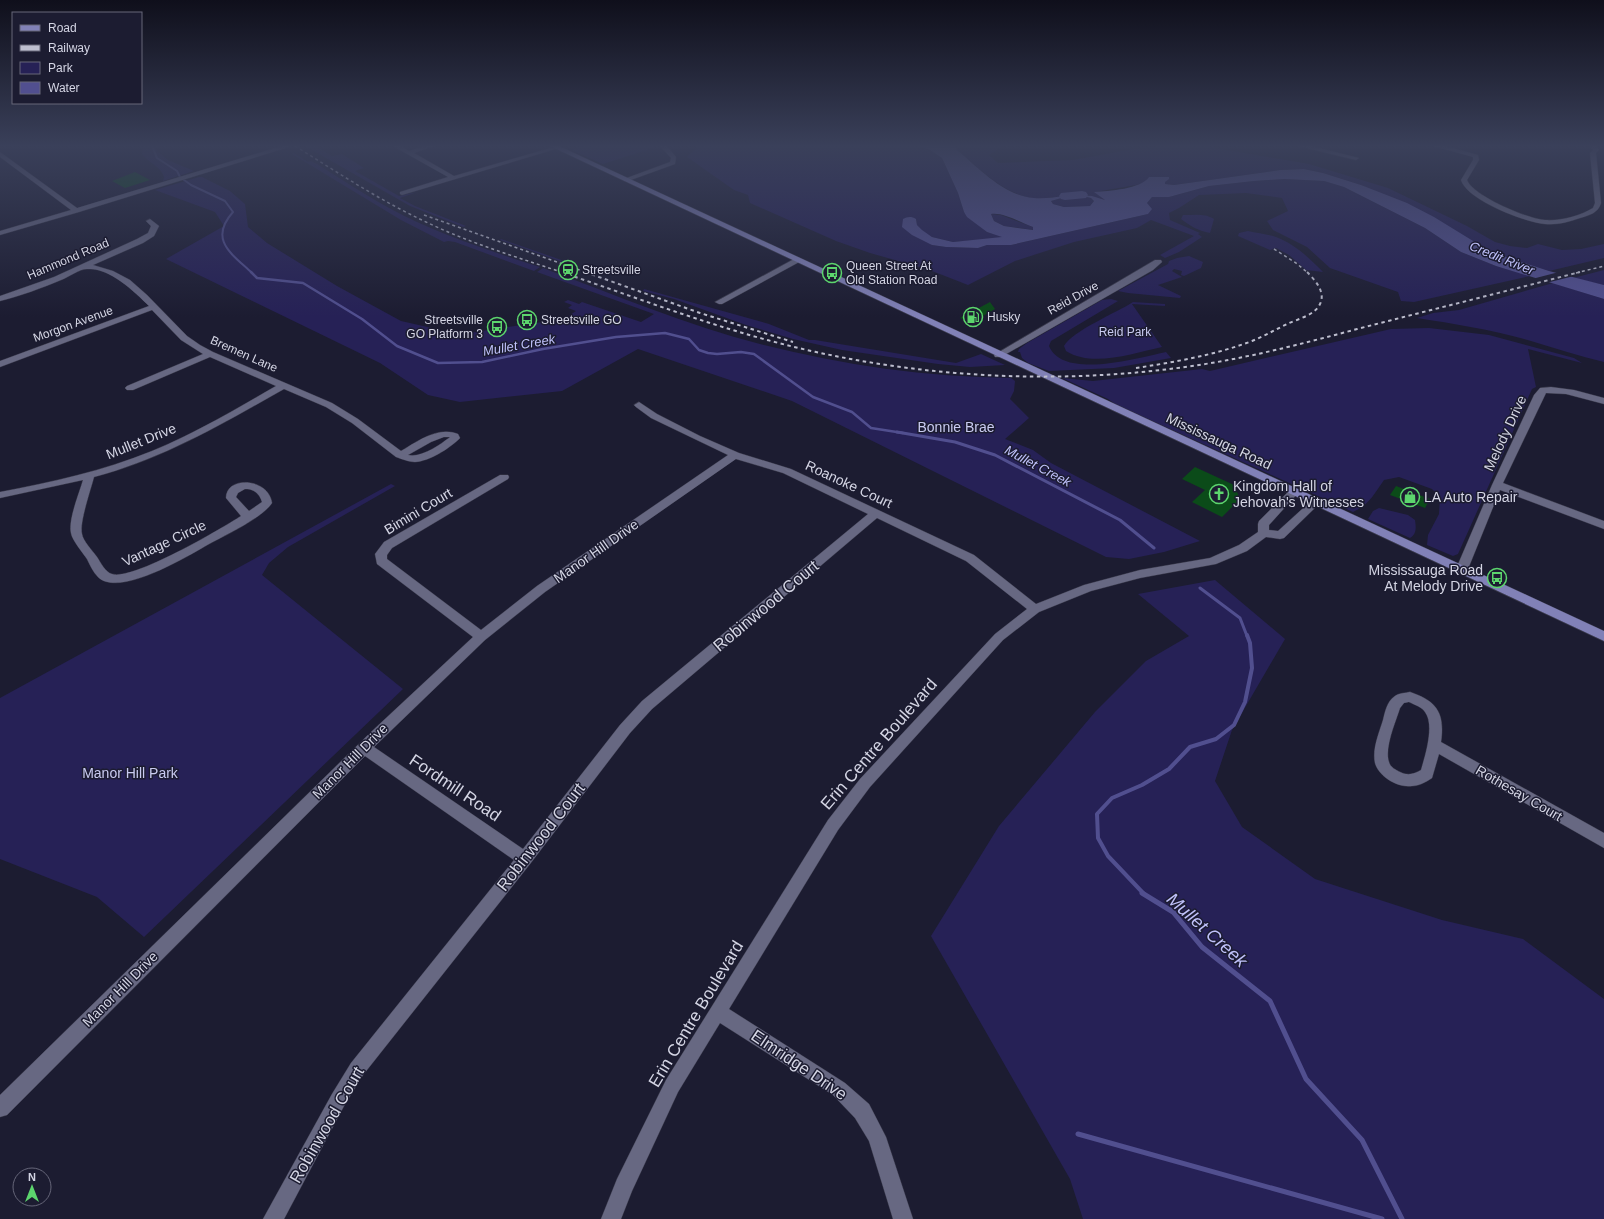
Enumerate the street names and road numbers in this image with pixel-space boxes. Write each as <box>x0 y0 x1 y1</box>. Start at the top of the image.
street label: Hammond Road <box>25 235 111 283</box>
street label: Reid Drive <box>1045 278 1101 318</box>
street label: Morgon Avenue <box>31 303 115 345</box>
street label: Bremen Lane <box>208 333 280 375</box>
street label: Melody Drive <box>1480 392 1530 473</box>
street label: Mississauga Road <box>1164 410 1274 472</box>
street label: Mullet Drive <box>104 420 178 462</box>
street label: Roanoke Court <box>803 457 895 511</box>
street label: Bimini Court <box>381 484 455 537</box>
street label: Vantage Circle <box>119 516 209 569</box>
street label: Manor Hill Drive <box>551 516 642 586</box>
street label: Robinwood Court <box>710 556 823 655</box>
street label: Erin Centre Boulevard <box>817 675 941 813</box>
street label: Manor Hill Drive <box>309 720 391 802</box>
street label: Fordmill Road <box>406 751 504 825</box>
street label: Rothesay Court <box>1473 762 1565 824</box>
street label: Robinwood Court <box>493 779 589 895</box>
street label: Erin Centre Boulevard <box>645 937 747 1091</box>
street label: Manor Hill Drive <box>79 948 161 1030</box>
street label: Elmridge Drive <box>747 1026 851 1104</box>
street label: Robinwood Court <box>286 1063 368 1187</box>

